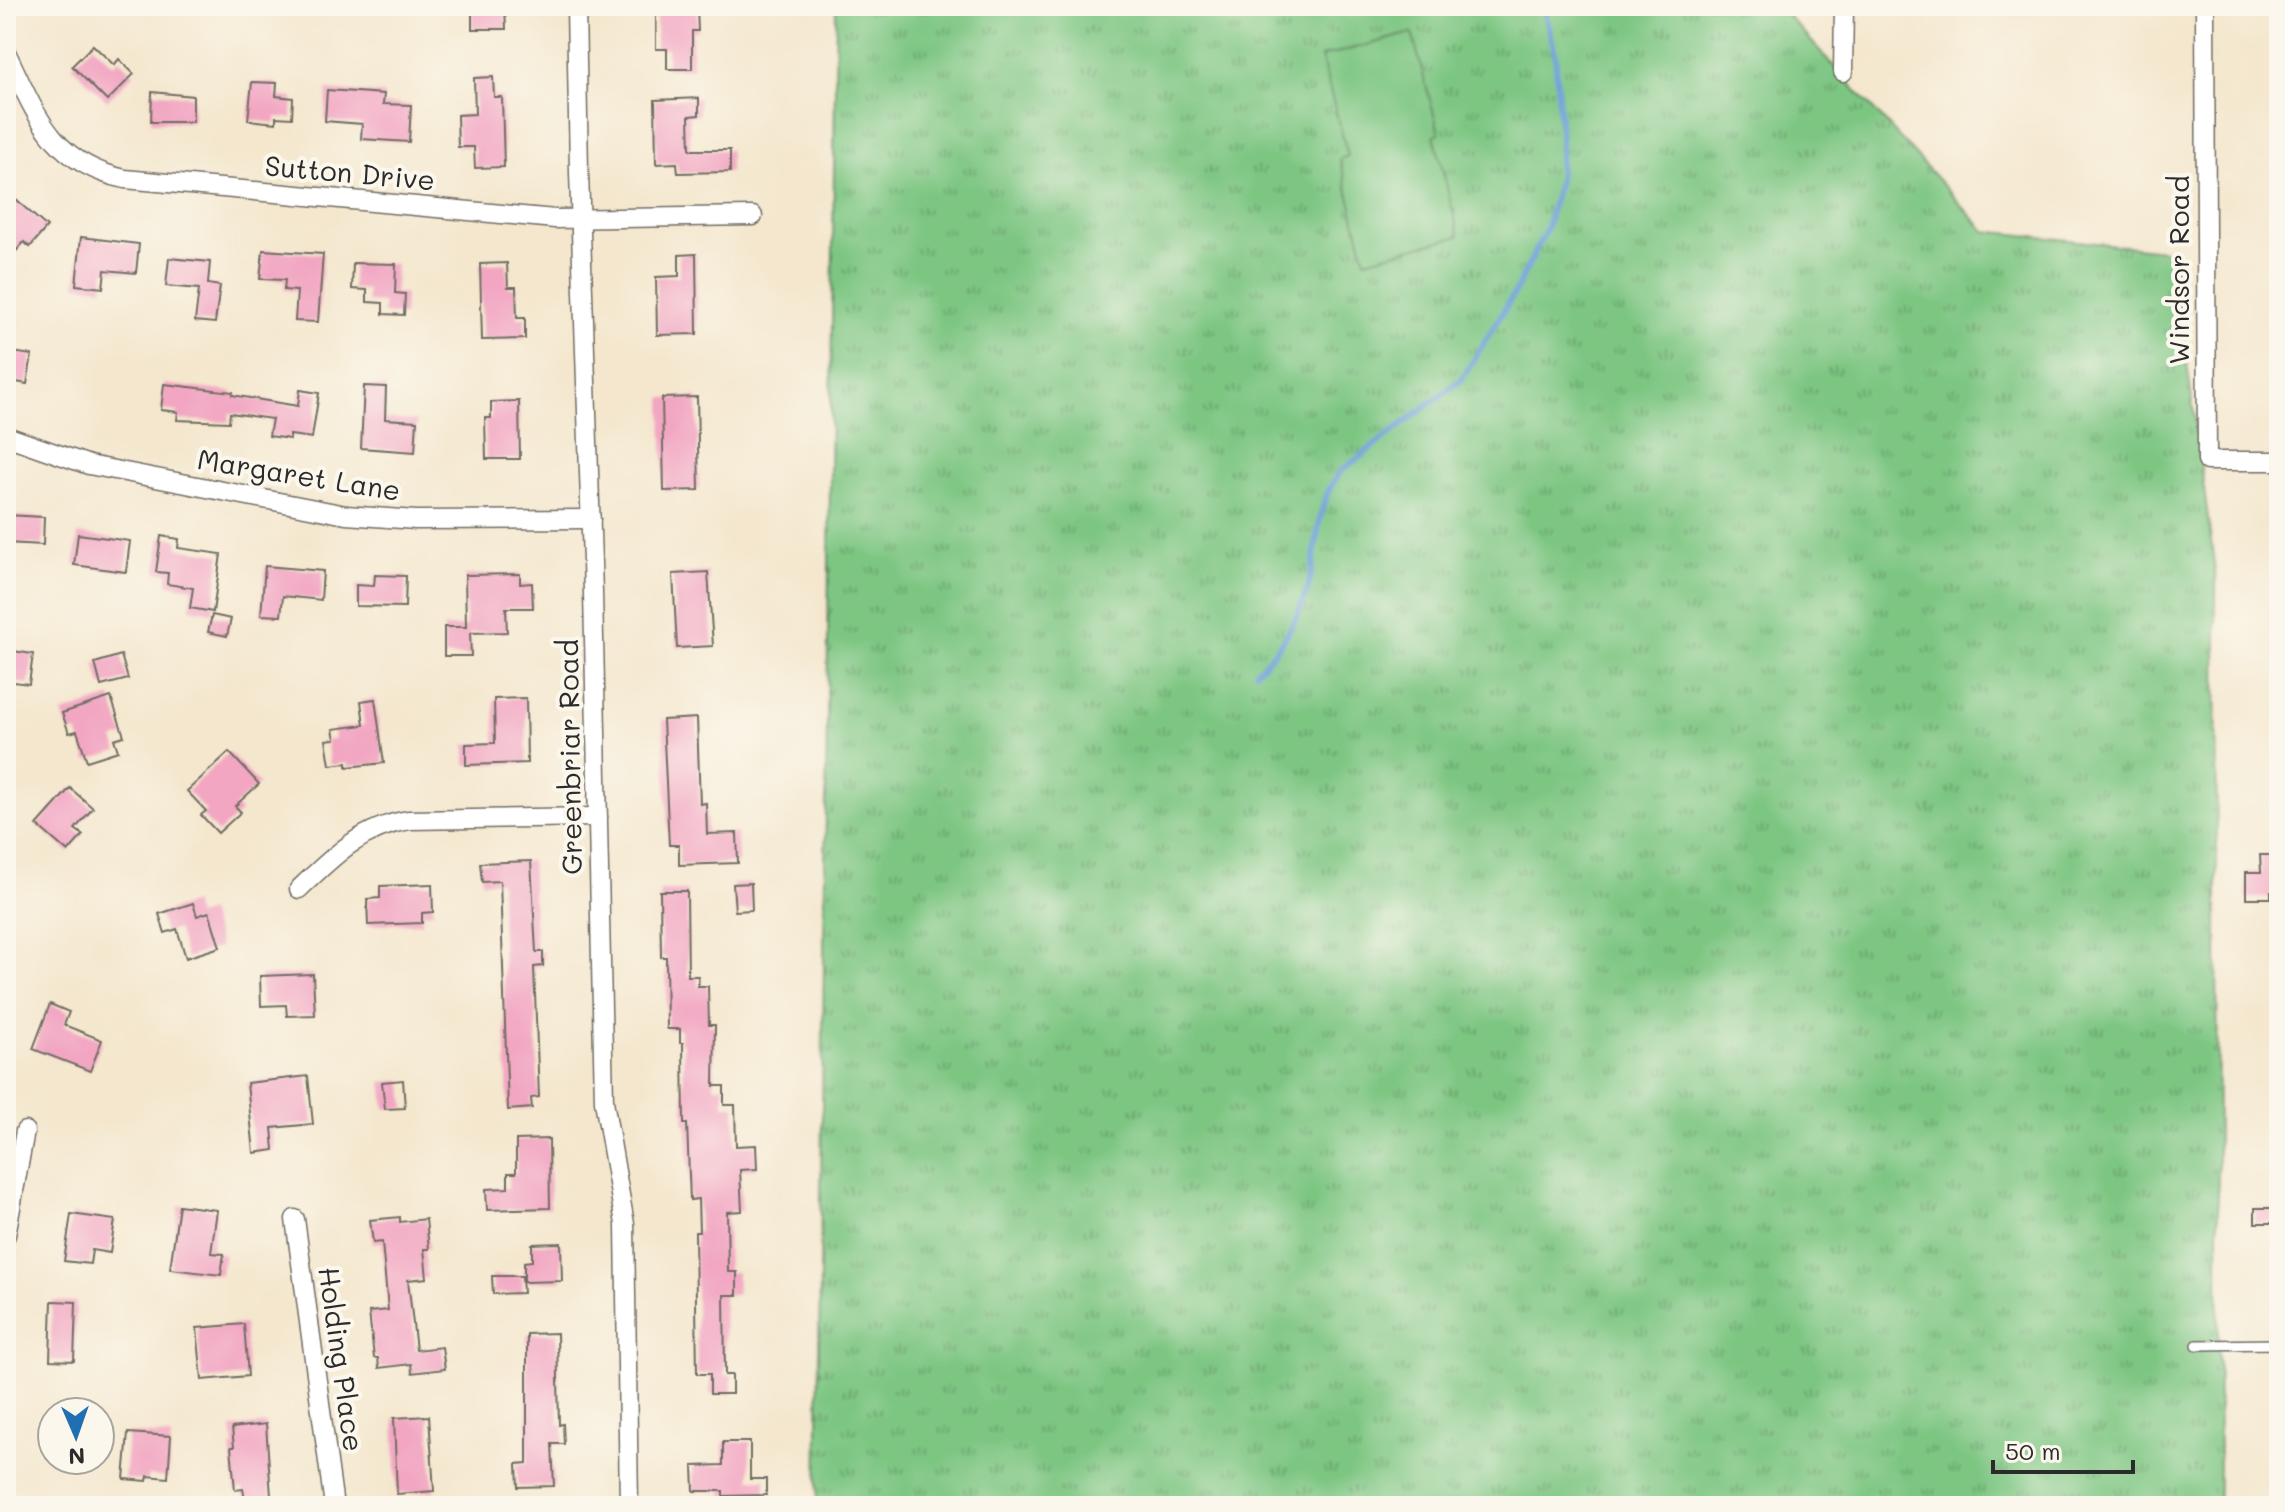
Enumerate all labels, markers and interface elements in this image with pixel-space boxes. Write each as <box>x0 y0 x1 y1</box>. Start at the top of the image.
street label: Sutton Drive <box>263 147 437 197</box>
street label: Windsor Road <box>2160 175 2196 365</box>
street label: Margaret Lane <box>195 440 403 508</box>
street label: Greenbriar Road <box>549 639 589 875</box>
street label: Holding Place <box>311 1264 373 1454</box>
north arrow <box>36 1396 116 1476</box>
scale bar <box>1993 1424 2133 1474</box>
text: 50 m <box>2005 1435 2061 1466</box>
text: N <box>68 1442 86 1471</box>

